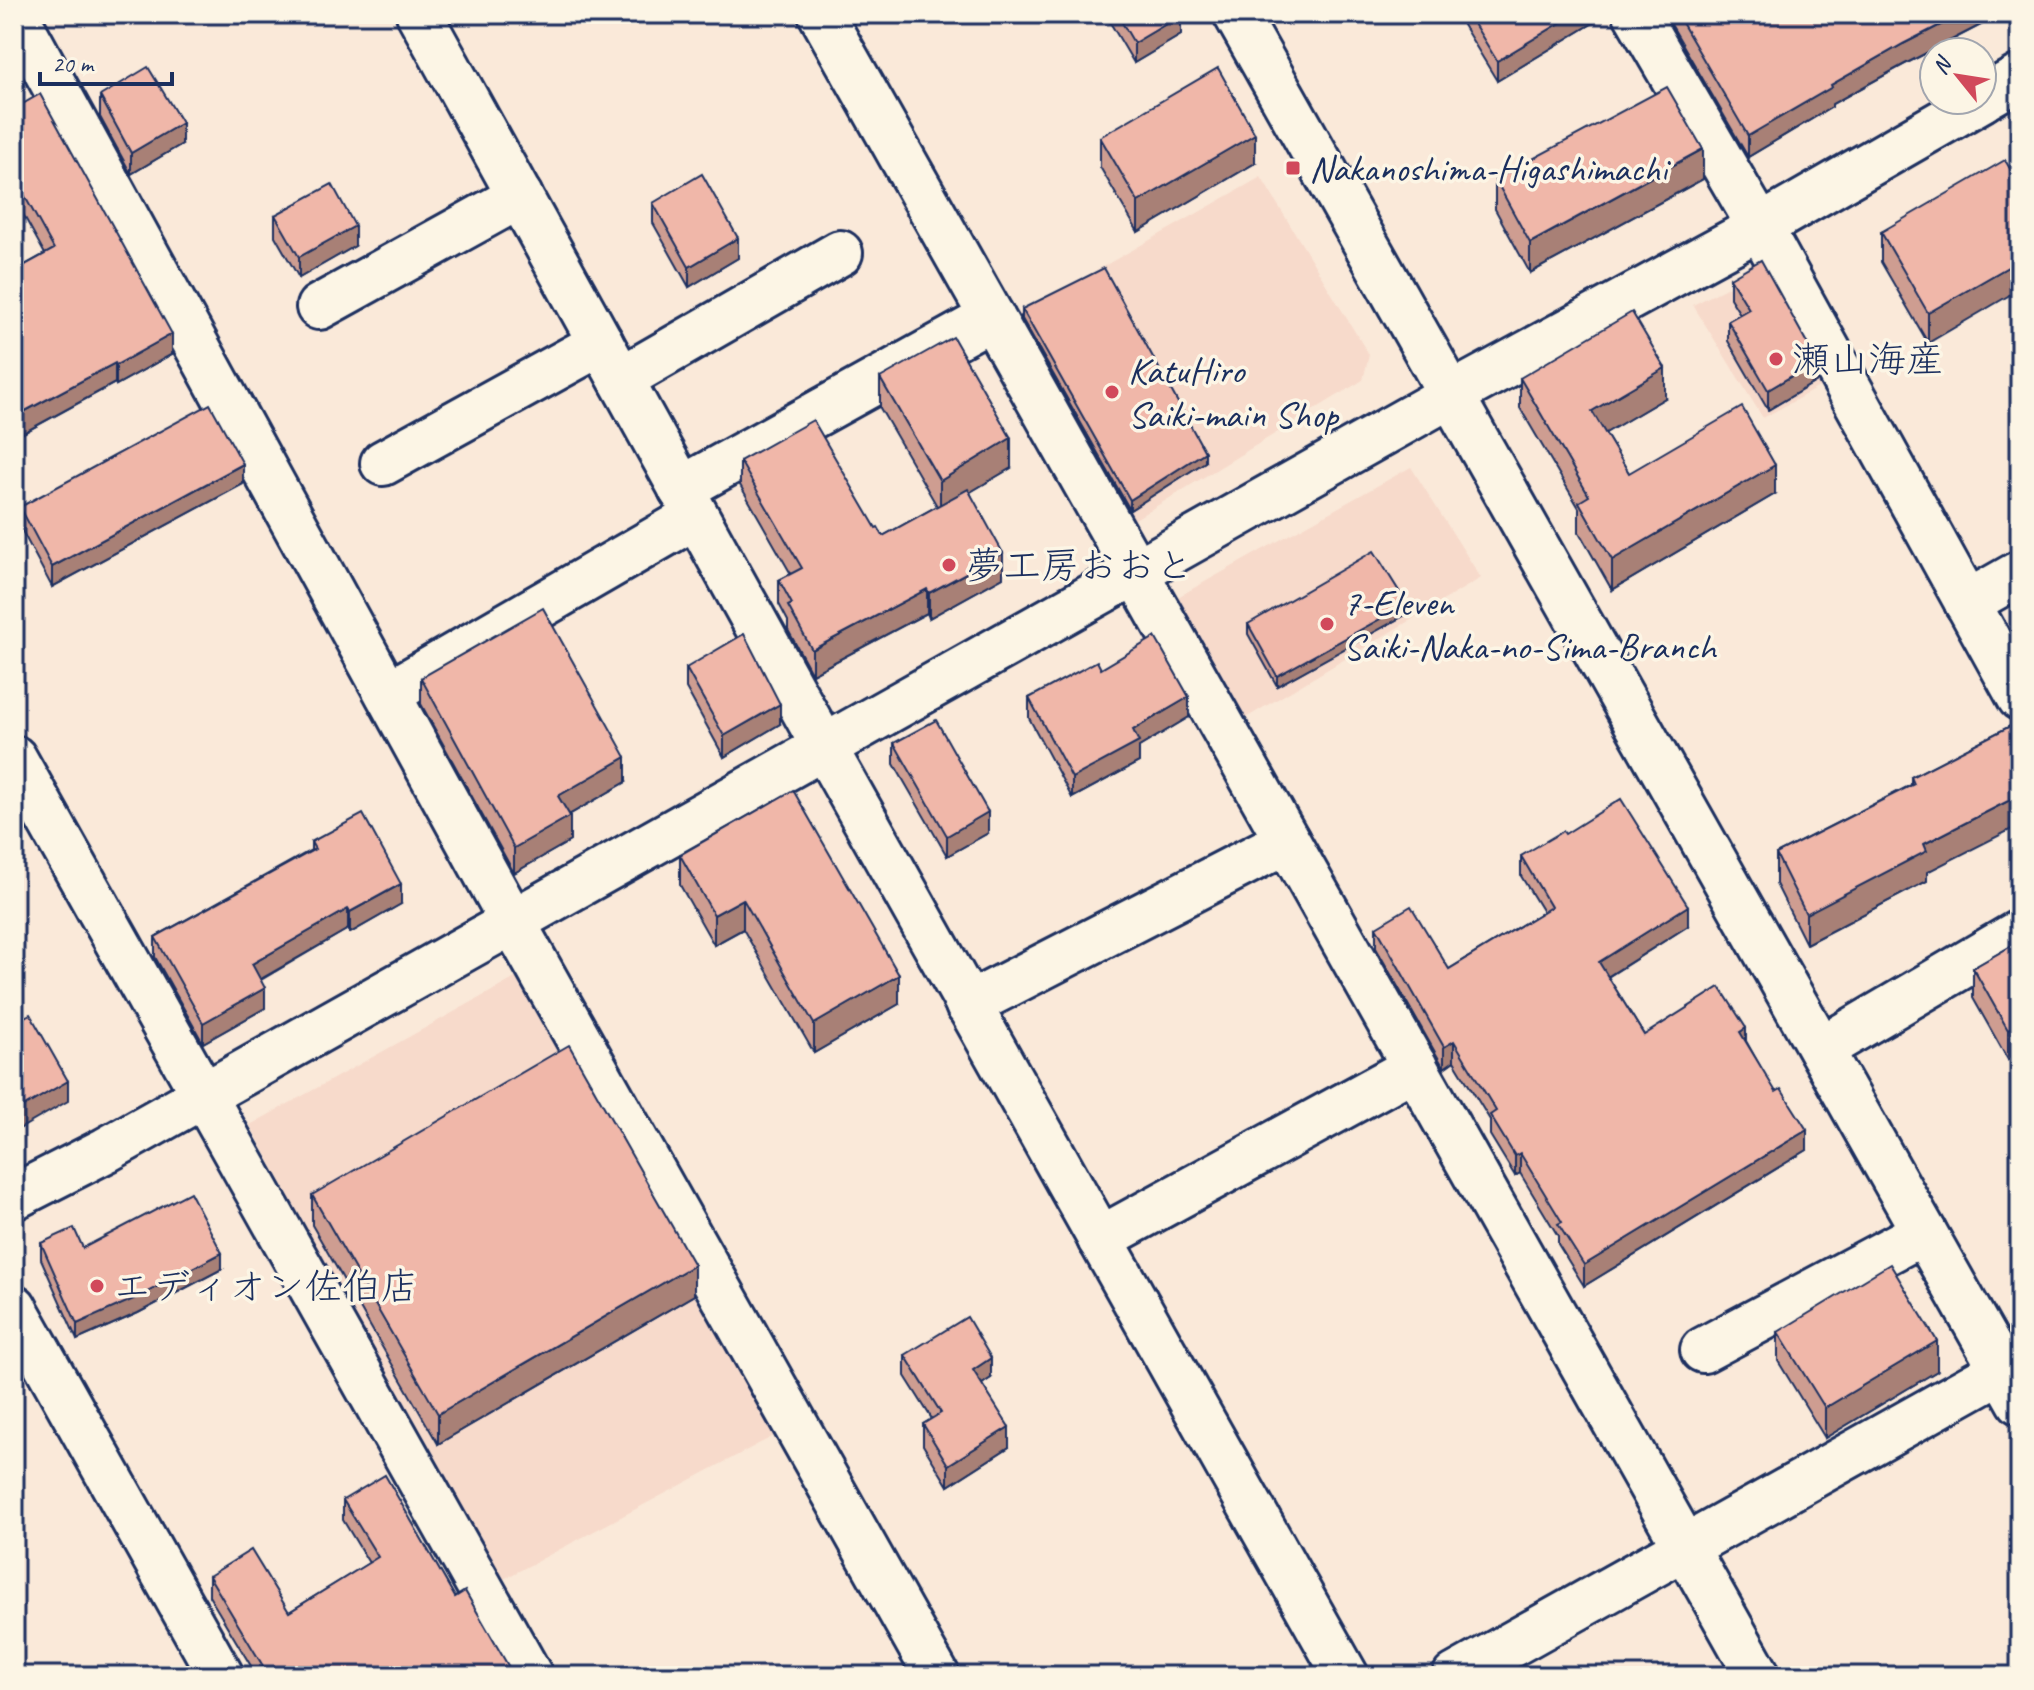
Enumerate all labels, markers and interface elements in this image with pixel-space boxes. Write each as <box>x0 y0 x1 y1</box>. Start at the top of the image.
scale bar <box>40 36 172 86</box>
north arrow <box>1918 36 1998 116</box>
text: 20 m <box>52 49 95 79</box>
text: N <box>1926 51 1959 79</box>
place label: Nakanoshima-Higashimachi <box>1309 145 1671 192</box>
marker: Nakanoshima-Higashimachi <box>1284 159 1302 177</box>
place label: 瀬山海産 <box>1792 336 1944 383</box>
place label: KatuHiro Saiki-main Shop <box>1128 347 1340 438</box>
marker: 瀬山海産 <box>1767 350 1785 368</box>
marker: KatuHiro Saiki-main Shop <box>1103 383 1121 401</box>
place label: 夢工房おおと <box>965 542 1193 589</box>
marker: 夢工房おおと <box>940 556 958 574</box>
place label: 7-Eleven Saiki-Naka-no-Sima-Branch <box>1343 579 1718 670</box>
marker: 7-Eleven Saiki-Naka-no-Sima-Branch <box>1318 615 1336 633</box>
place label: エディオン佐伯店 <box>113 1263 419 1310</box>
marker: エディオン佐伯店 <box>88 1277 106 1295</box>

